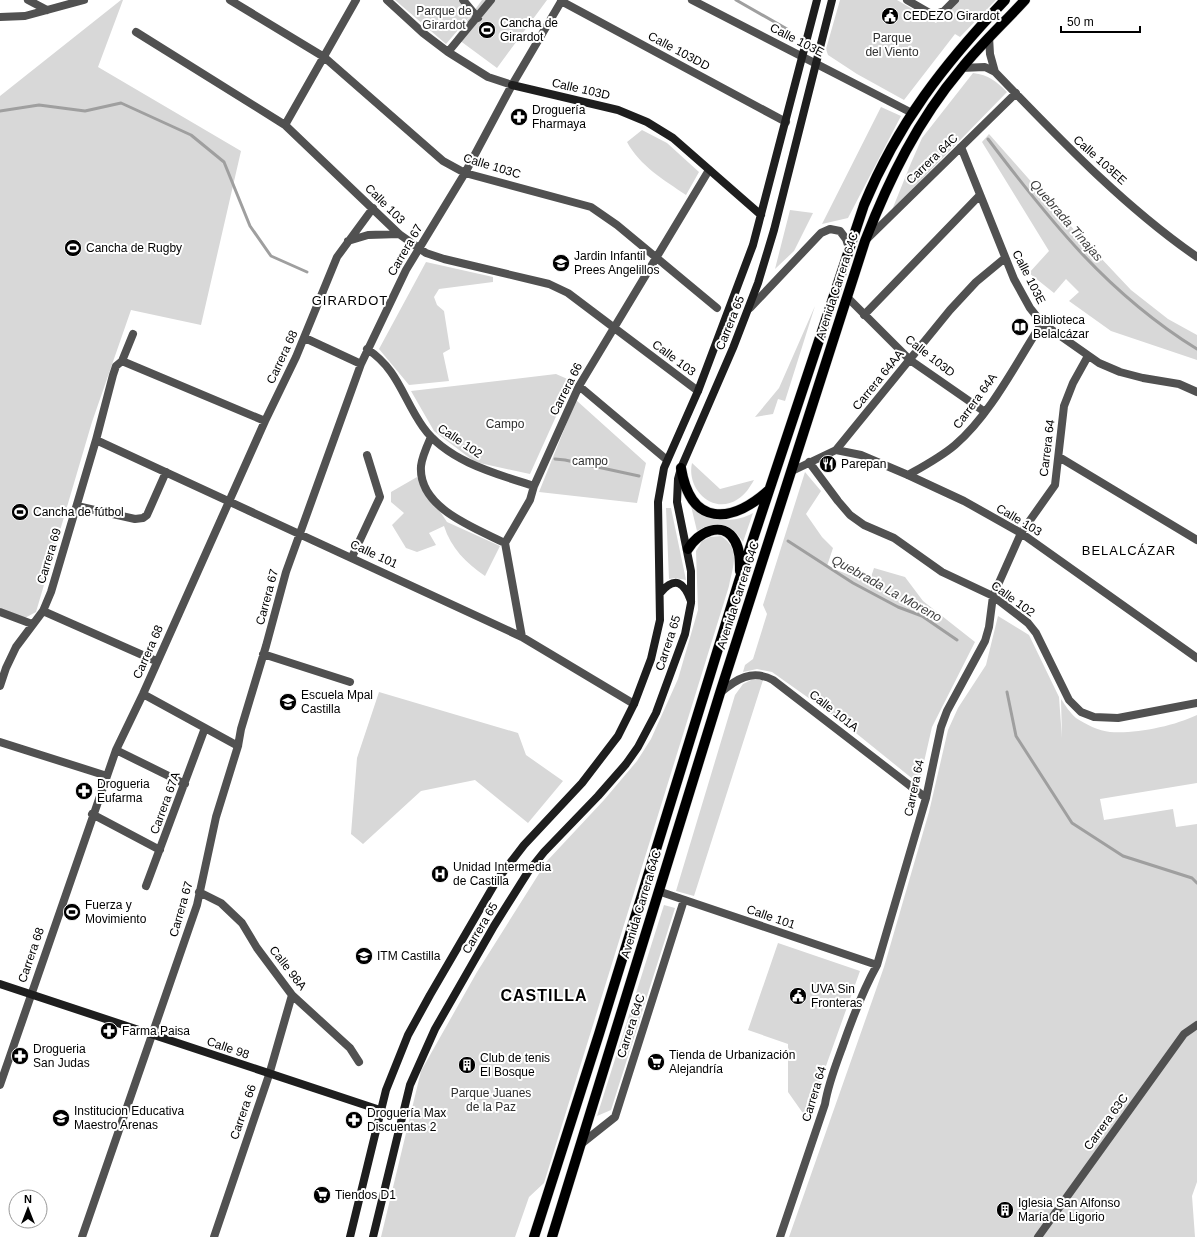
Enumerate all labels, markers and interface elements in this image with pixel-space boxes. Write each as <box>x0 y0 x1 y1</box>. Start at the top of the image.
park label: Parque de Girardot <box>416 4 472 32</box>
public building icon: CEDEZO Girardot <box>880 6 900 26</box>
scale bar <box>1061 8 1140 34</box>
place label: CEDEZO Girardot <box>903 9 1000 23</box>
text: 50 m <box>1067 15 1094 29</box>
place label: Cancha de Girardot <box>500 16 558 44</box>
sports icon: Cancha de Girardot <box>477 20 497 40</box>
street label: Calle 103E <box>768 20 826 60</box>
street label: Calle 103DD <box>646 29 713 73</box>
park label: Parque del Viento <box>865 31 919 59</box>
street label: Calle 103D <box>550 76 612 103</box>
place label: Droguería Fharmaya <box>532 103 586 131</box>
pharmacy icon: Droguería Fharmaya <box>509 107 529 127</box>
street label: Carrera 64C <box>903 131 961 187</box>
street label: Calle 103EE <box>1071 132 1129 188</box>
street label: Calle 103C <box>462 151 523 181</box>
water label: Quebrada Tinajas <box>1027 176 1106 265</box>
street label: Calle 103 <box>362 181 408 227</box>
street label: Carrera 67 <box>385 221 426 278</box>
street label: Avenida Carrera 64C <box>813 230 861 342</box>
sports icon: Cancha de Rugby <box>63 238 83 258</box>
place label: Cancha de Rugby <box>86 241 182 255</box>
street label: Calle 103E <box>1009 248 1049 306</box>
place label: Jardin Infantil Prees Angelillos <box>574 249 659 277</box>
school or university icon: Jardin Infantil Prees Angelillos <box>551 253 571 273</box>
district label: GIRARDOT <box>312 293 388 308</box>
street label: Carrera 65 <box>713 293 747 352</box>
place label: Biblioteca Belalcázar <box>1033 313 1089 341</box>
library icon: Biblioteca Belalcázar <box>1010 317 1030 337</box>
street label: Carrera 68 <box>264 328 301 386</box>
street label: Calle 103D <box>902 332 958 380</box>
street label: Calle 103 <box>650 337 699 379</box>
street label: Carrera 64AA <box>849 347 907 413</box>
street label: Carrera 66 <box>547 360 585 418</box>
street label: Carrera 64A <box>950 370 1000 432</box>
park label: Campo <box>486 417 525 431</box>
street label: Carrera 64 <box>1037 418 1057 477</box>
street label: Calle 102 <box>435 421 485 461</box>
park label: campo <box>572 454 608 468</box>
restaurant icon: Parepan <box>818 454 838 474</box>
place label: Parepan <box>841 457 886 471</box>
street label: Calle 103 <box>994 501 1045 539</box>
sports icon: Cancha de fútbol <box>10 502 30 522</box>
place label: Cancha de fútbol <box>33 505 124 519</box>
street label: Carrera 69 <box>34 526 64 585</box>
street label: Calle 101 <box>348 537 400 571</box>
street label: Avenida Carrera 64C <box>714 539 762 651</box>
district label: BELALCÁZAR <box>1082 543 1176 558</box>
water label: Quebrada La Moreno <box>829 552 944 625</box>
street label: Carrera 67 <box>253 567 281 627</box>
street label: Calle 102 <box>988 578 1038 620</box>
street label: Carrera 65 <box>652 613 684 672</box>
street label: Carrera 68 <box>130 623 166 681</box>
street label: Calle 101A <box>807 687 861 735</box>
place label: Escuela Mpal Castilla <box>301 688 373 716</box>
school or university icon: Escuela Mpal Castilla <box>278 692 298 712</box>
street label: Carrera 64 <box>901 758 927 818</box>
street label: Carrera 67A <box>147 770 183 836</box>
place label: Drogueria Eufarma <box>97 777 150 805</box>
pharmacy icon: Drogueria Eufarma <box>74 781 94 801</box>
street label: Avenida Carrera 64C <box>618 848 664 960</box>
place label: Unidad Intermedia de Castilla <box>453 860 551 888</box>
hospital icon: Unidad Intermedia de Castilla <box>430 864 450 884</box>
street label: Carrera 67 <box>166 879 196 938</box>
place label: Fuerza y Movimiento <box>85 898 147 926</box>
street label: Carrera 65 <box>459 900 501 956</box>
sports icon: Fuerza y Movimiento <box>62 902 82 922</box>
street label: Calle 101 <box>745 902 798 932</box>
street label: Carrera 68 <box>15 925 47 984</box>
street label: Calle 98A <box>266 943 310 993</box>
school or university icon: ITM Castilla <box>354 946 374 966</box>
place label: ITM Castilla <box>377 949 441 963</box>
place label: UVA Sin Fronteras <box>811 982 862 1010</box>
public building icon: UVA Sin Fronteras <box>788 986 808 1006</box>
district label: CASTILLA <box>500 987 588 1004</box>
street label: Carrera 64C <box>614 992 648 1060</box>
pharmacy icon: Farma Paisa <box>99 1021 119 1041</box>
place label: Farma Paisa <box>122 1024 190 1038</box>
street label: Calle 98 <box>205 1034 251 1062</box>
place label: Drogueria San Judas <box>33 1042 90 1070</box>
pharmacy icon: Drogueria San Judas <box>10 1046 30 1066</box>
place label: Tienda de Urbanización Alejandría <box>669 1048 795 1076</box>
place label: Club de tenis El Bosque <box>480 1051 550 1079</box>
supermarket icon: Tienda de Urbanización Alejandría <box>646 1052 666 1072</box>
building icon: Club de tenis El Bosque <box>457 1055 477 1075</box>
street label: Carrera 64 <box>799 1064 829 1123</box>
street label: Carrera 66 <box>227 1082 259 1141</box>
park label: Parque Juanes de la Paz <box>451 1086 531 1114</box>
street label: Carrera 63C <box>1081 1091 1131 1153</box>
place label: Institucion Educativa Maestro Arenas <box>74 1104 184 1132</box>
place label: Droguería Max Discuentas 2 <box>367 1106 446 1134</box>
school or university icon: Institucion Educativa Maestro Arenas <box>51 1108 71 1128</box>
pharmacy icon: Droguería Max Discuentas 2 <box>344 1110 364 1130</box>
supermarket icon: Tiendos D1 <box>312 1185 332 1205</box>
place label: Tiendos D1 <box>335 1188 396 1202</box>
north arrow <box>8 1189 48 1229</box>
text: N <box>24 1193 32 1205</box>
place label: Iglesia San Alfonso María de Ligorio <box>1018 1196 1120 1224</box>
building icon: Iglesia San Alfonso María de Ligorio <box>995 1200 1015 1220</box>

